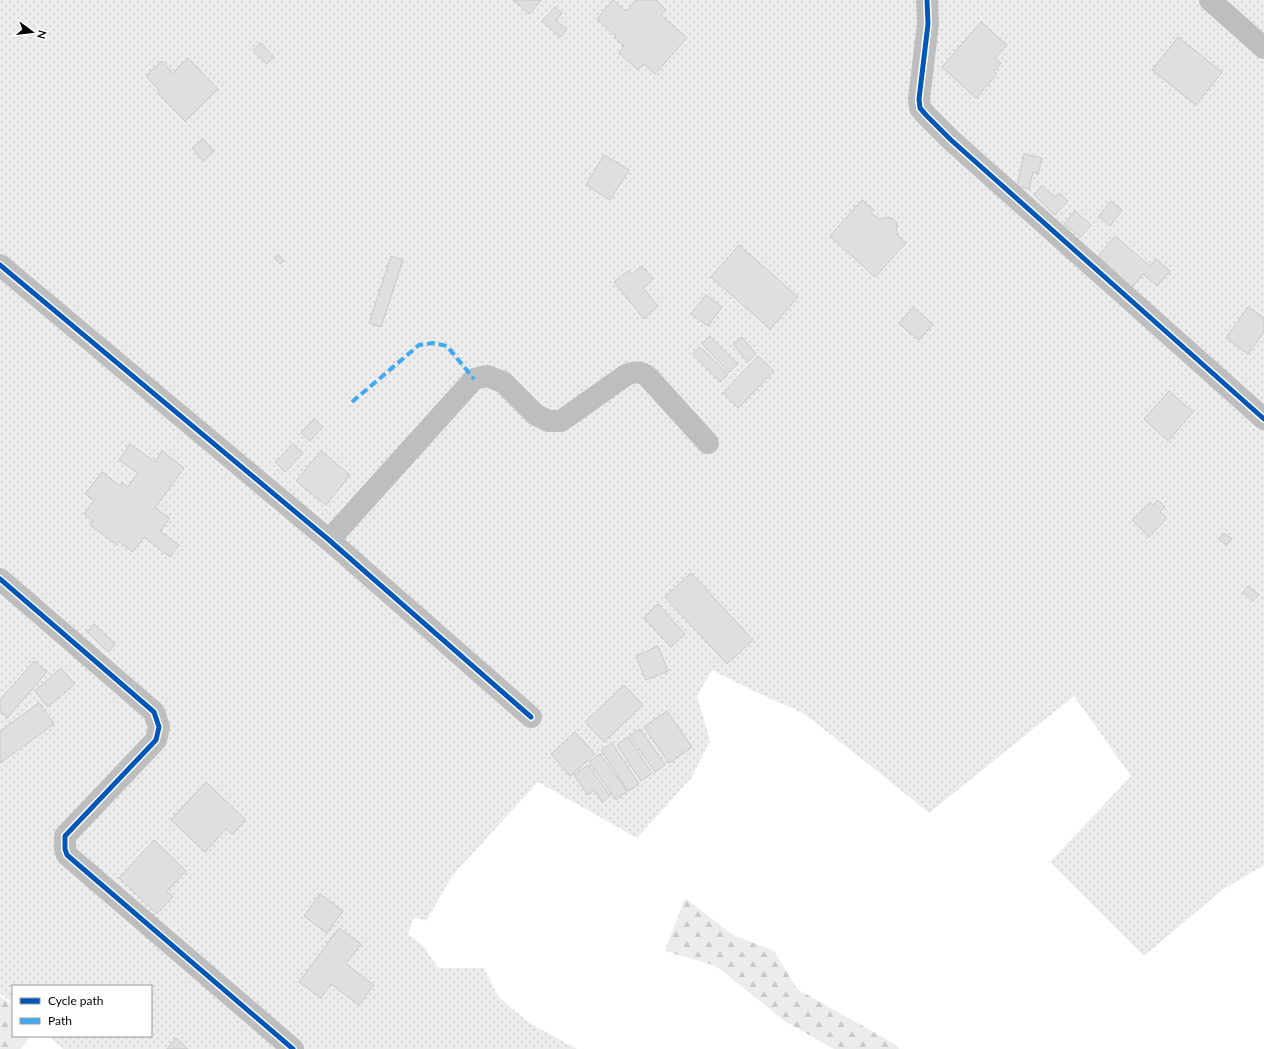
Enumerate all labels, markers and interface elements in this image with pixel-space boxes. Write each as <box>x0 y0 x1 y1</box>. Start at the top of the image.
north arrow <box>12 12 52 52</box>
text: N <box>35 29 50 40</box>
legend <box>12 985 152 1037</box>
text: Cycle path <box>48 993 103 1008</box>
text: Path <box>48 1013 72 1028</box>

